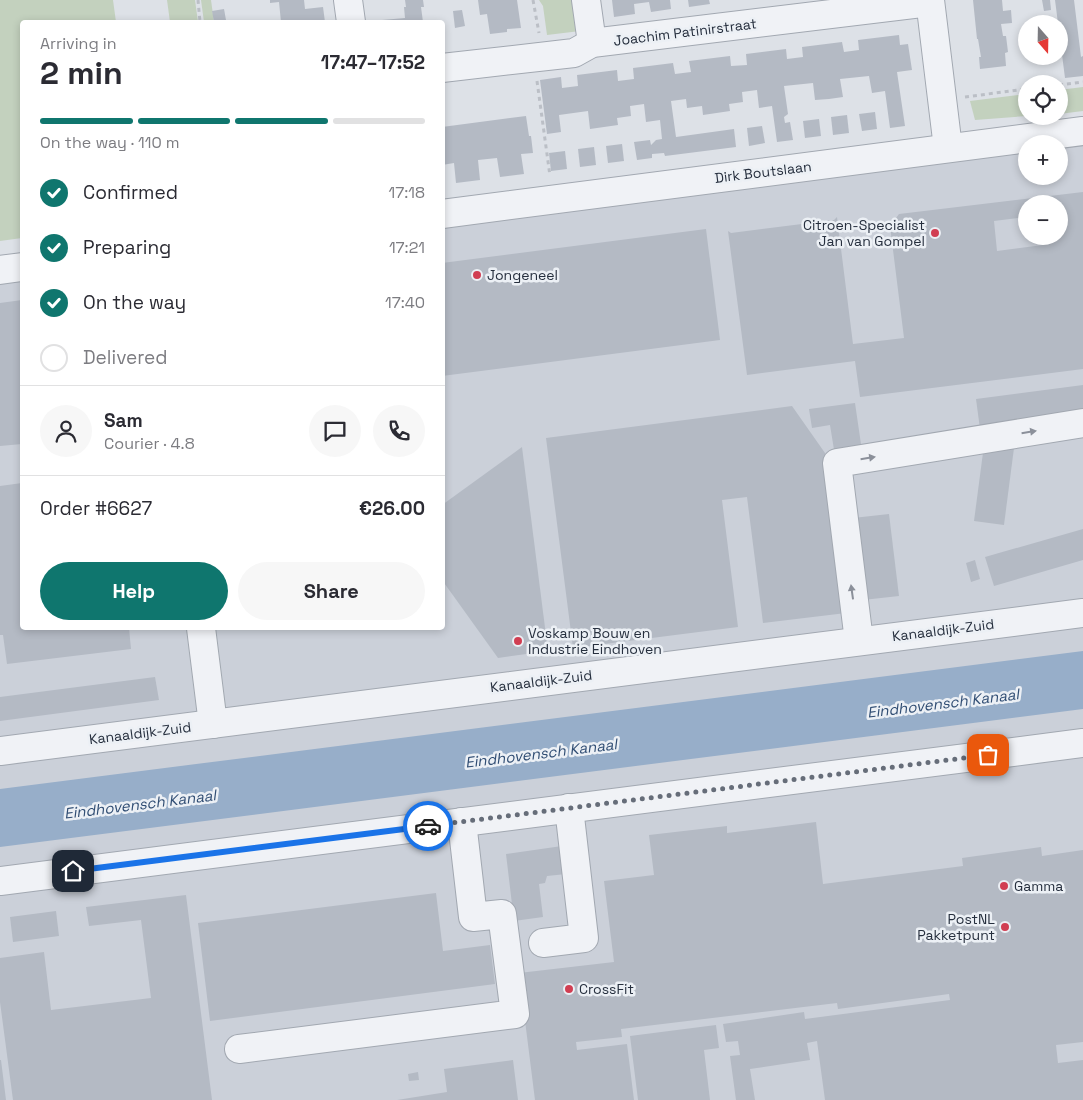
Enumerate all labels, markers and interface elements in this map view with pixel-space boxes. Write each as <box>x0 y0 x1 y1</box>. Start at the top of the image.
street label: Joachim Patinirstraat <box>612 14 758 50</box>
north arrow <box>1018 15 1068 65</box>
map controls <box>1018 15 1068 245</box>
text: Arriving in <box>40 33 117 54</box>
text: 17:47–17:52 <box>321 50 425 75</box>
text: 2 min <box>40 53 123 93</box>
button: locate <box>1018 75 1068 125</box>
text: On the way · 110 m <box>40 132 180 153</box>
button: + <box>1018 135 1068 185</box>
street label: Dirk Boutslaan <box>714 157 812 187</box>
icon: check <box>40 179 68 207</box>
text: Confirmed <box>83 180 178 205</box>
text: 17:18 <box>389 182 425 203</box>
button: − <box>1018 195 1068 245</box>
place label: Citroen-Specialist Jan van Gompel <box>803 216 925 250</box>
marker: Citroen-Specialist Jan van Gompel <box>929 227 941 239</box>
icon: check <box>40 234 68 262</box>
text: Preparing <box>83 235 171 260</box>
text: 17:21 <box>389 237 425 258</box>
place label: Jongeneel <box>487 266 558 284</box>
marker: Jongeneel <box>471 269 483 281</box>
icon: check <box>40 289 68 317</box>
text: On the way <box>83 290 186 315</box>
text: 17:40 <box>385 292 425 313</box>
text: Delivered <box>83 345 168 370</box>
button: person <box>40 405 92 457</box>
button: chat <box>309 405 361 457</box>
button: phone <box>373 405 425 457</box>
text: Sam <box>104 408 143 433</box>
one-way arrow <box>1021 428 1037 436</box>
text: Courier · 4.8 <box>104 433 195 454</box>
one-way arrow <box>860 453 876 461</box>
text: Order #6627 <box>40 496 152 521</box>
text: €26.00 <box>359 496 425 521</box>
button: Help <box>40 562 228 620</box>
button: Share <box>238 562 425 620</box>
one-way arrow <box>848 584 856 600</box>
street label: Kanaaldijk-Zuid <box>891 615 995 645</box>
place label: Voskamp Bouw en Industrie Eindhoven <box>528 624 662 658</box>
marker: Voskamp Bouw en Industrie Eindhoven <box>512 635 524 647</box>
street label: Kanaaldijk-Zuid <box>489 666 593 696</box>
water label: Eindhovensch Kanaal <box>866 684 1022 722</box>
street label: Kanaaldijk-Zuid <box>88 718 192 748</box>
water label: Eindhovensch Kanaal <box>464 734 620 772</box>
pin <box>967 734 1009 776</box>
icon: bag <box>974 741 1002 769</box>
water label: Eindhovensch Kanaal <box>63 785 219 823</box>
courier <box>403 801 453 851</box>
icon: car <box>414 812 442 840</box>
pin <box>52 850 94 892</box>
icon: home <box>59 857 87 885</box>
place label: Gamma <box>1014 877 1063 895</box>
marker: Gamma <box>998 880 1010 892</box>
place label: PostNL Pakketpunt <box>917 910 995 944</box>
marker: PostNL Pakketpunt <box>999 921 1011 933</box>
place label: CrossFit <box>579 980 634 998</box>
marker: CrossFit <box>563 983 575 995</box>

